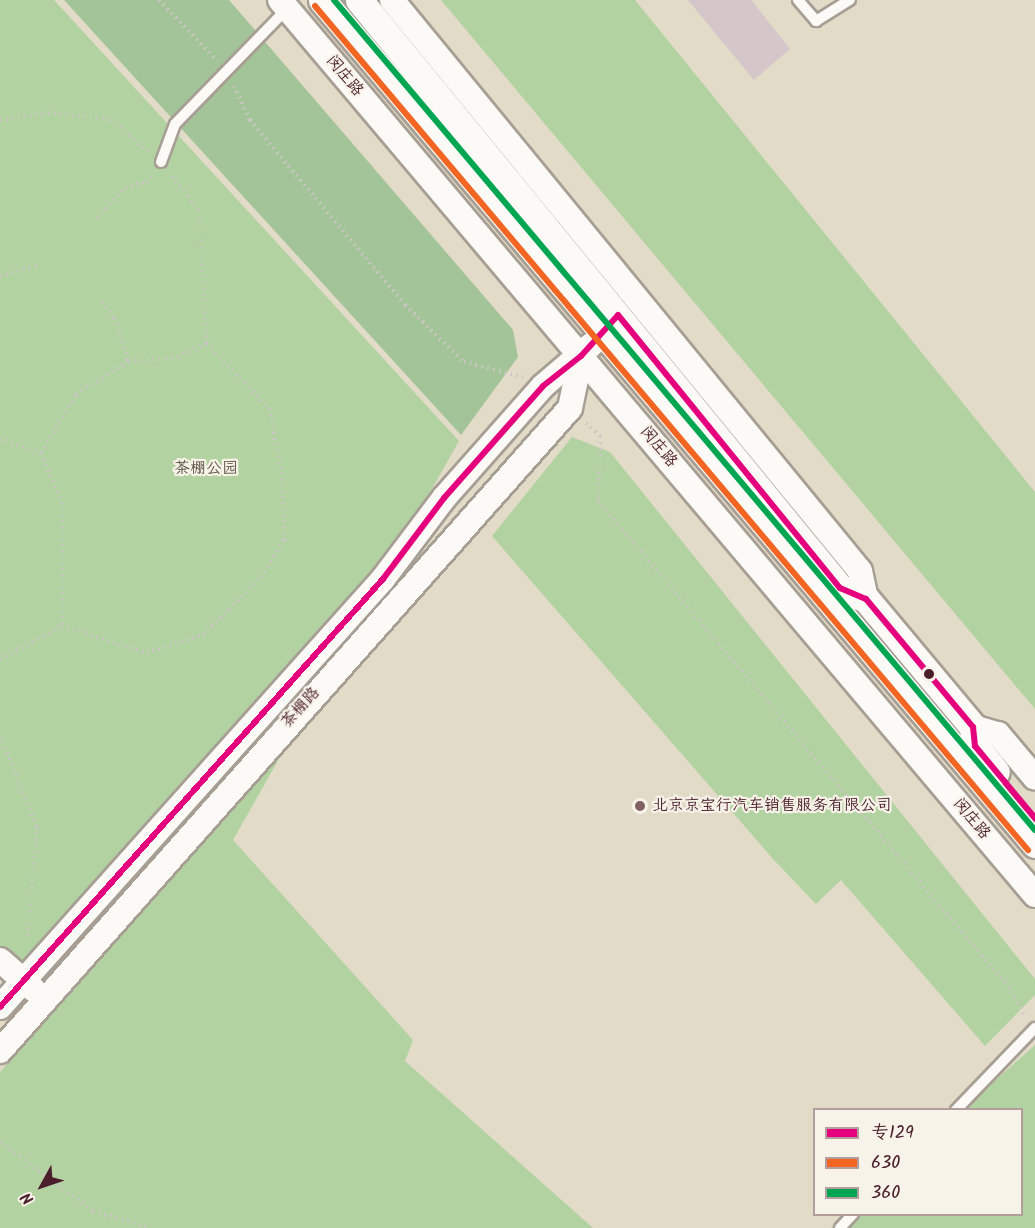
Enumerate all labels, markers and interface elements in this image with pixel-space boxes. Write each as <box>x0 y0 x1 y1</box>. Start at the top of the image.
street label: 闵庄路 <box>321 51 367 101</box>
street label: 闵庄路 <box>635 422 681 472</box>
park label: 茶棚公园 <box>174 459 238 479</box>
unlabelled marker <box>923 668 935 680</box>
street label: 茶棚路 <box>278 684 324 732</box>
street label: 闵庄路 <box>948 794 994 844</box>
place label: 北京京宝行汽车销售服务有限公司 <box>652 796 892 816</box>
marker: 北京京宝行汽车销售服务有限公司 <box>633 799 647 813</box>
legend <box>813 1108 1023 1216</box>
text: 专129 <box>871 1119 914 1148</box>
text: 630 <box>871 1149 900 1178</box>
north arrow <box>12 1156 72 1216</box>
text: 360 <box>871 1179 900 1208</box>
text: N <box>15 1186 41 1210</box>

